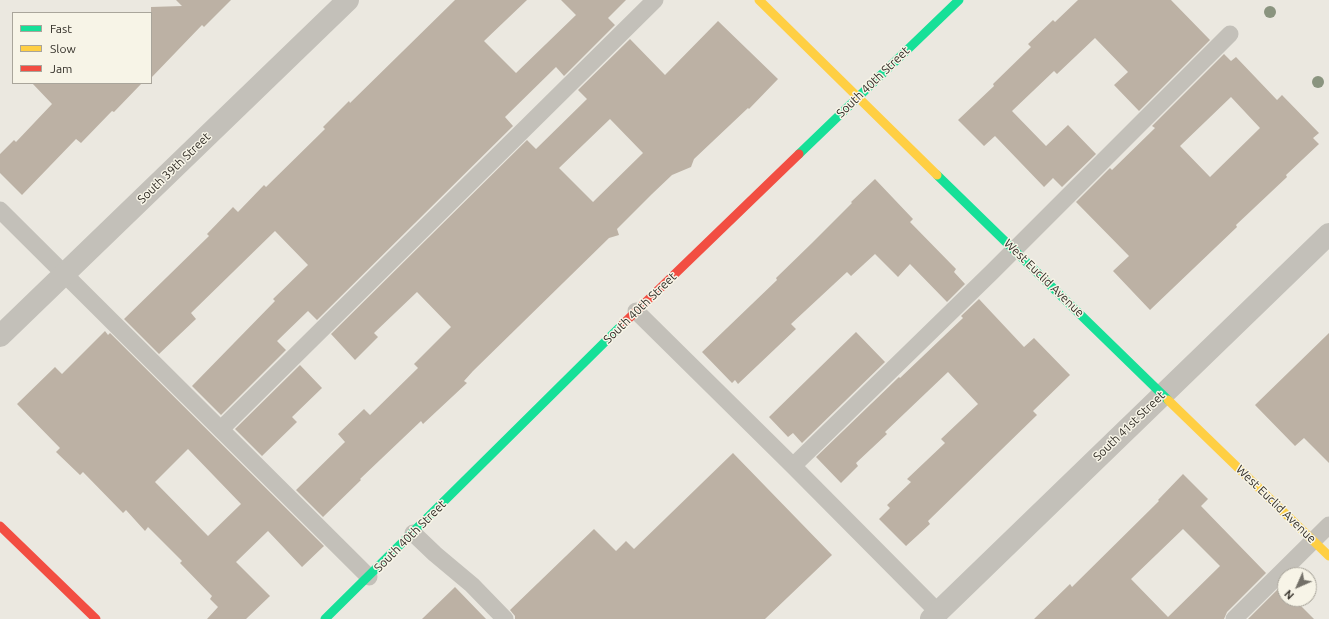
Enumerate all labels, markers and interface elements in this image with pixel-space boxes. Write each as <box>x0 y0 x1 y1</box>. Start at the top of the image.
legend <box>12 12 152 84</box>
text: Fast <box>50 22 72 35</box>
text: Slow <box>50 42 76 55</box>
street label: South 40th Street <box>834 44 912 120</box>
text: Jam <box>50 62 72 75</box>
street label: South 39th Street <box>135 130 213 206</box>
street label: West Euclid Avenue <box>1001 236 1087 320</box>
street label: South 40th Street <box>601 270 679 346</box>
street label: South 41st Street <box>1090 388 1168 464</box>
street label: West Euclid Avenue <box>1233 462 1319 546</box>
street label: South 40th Street <box>371 497 449 575</box>
north arrow <box>1277 567 1317 607</box>
text: N <box>1282 588 1296 602</box>

